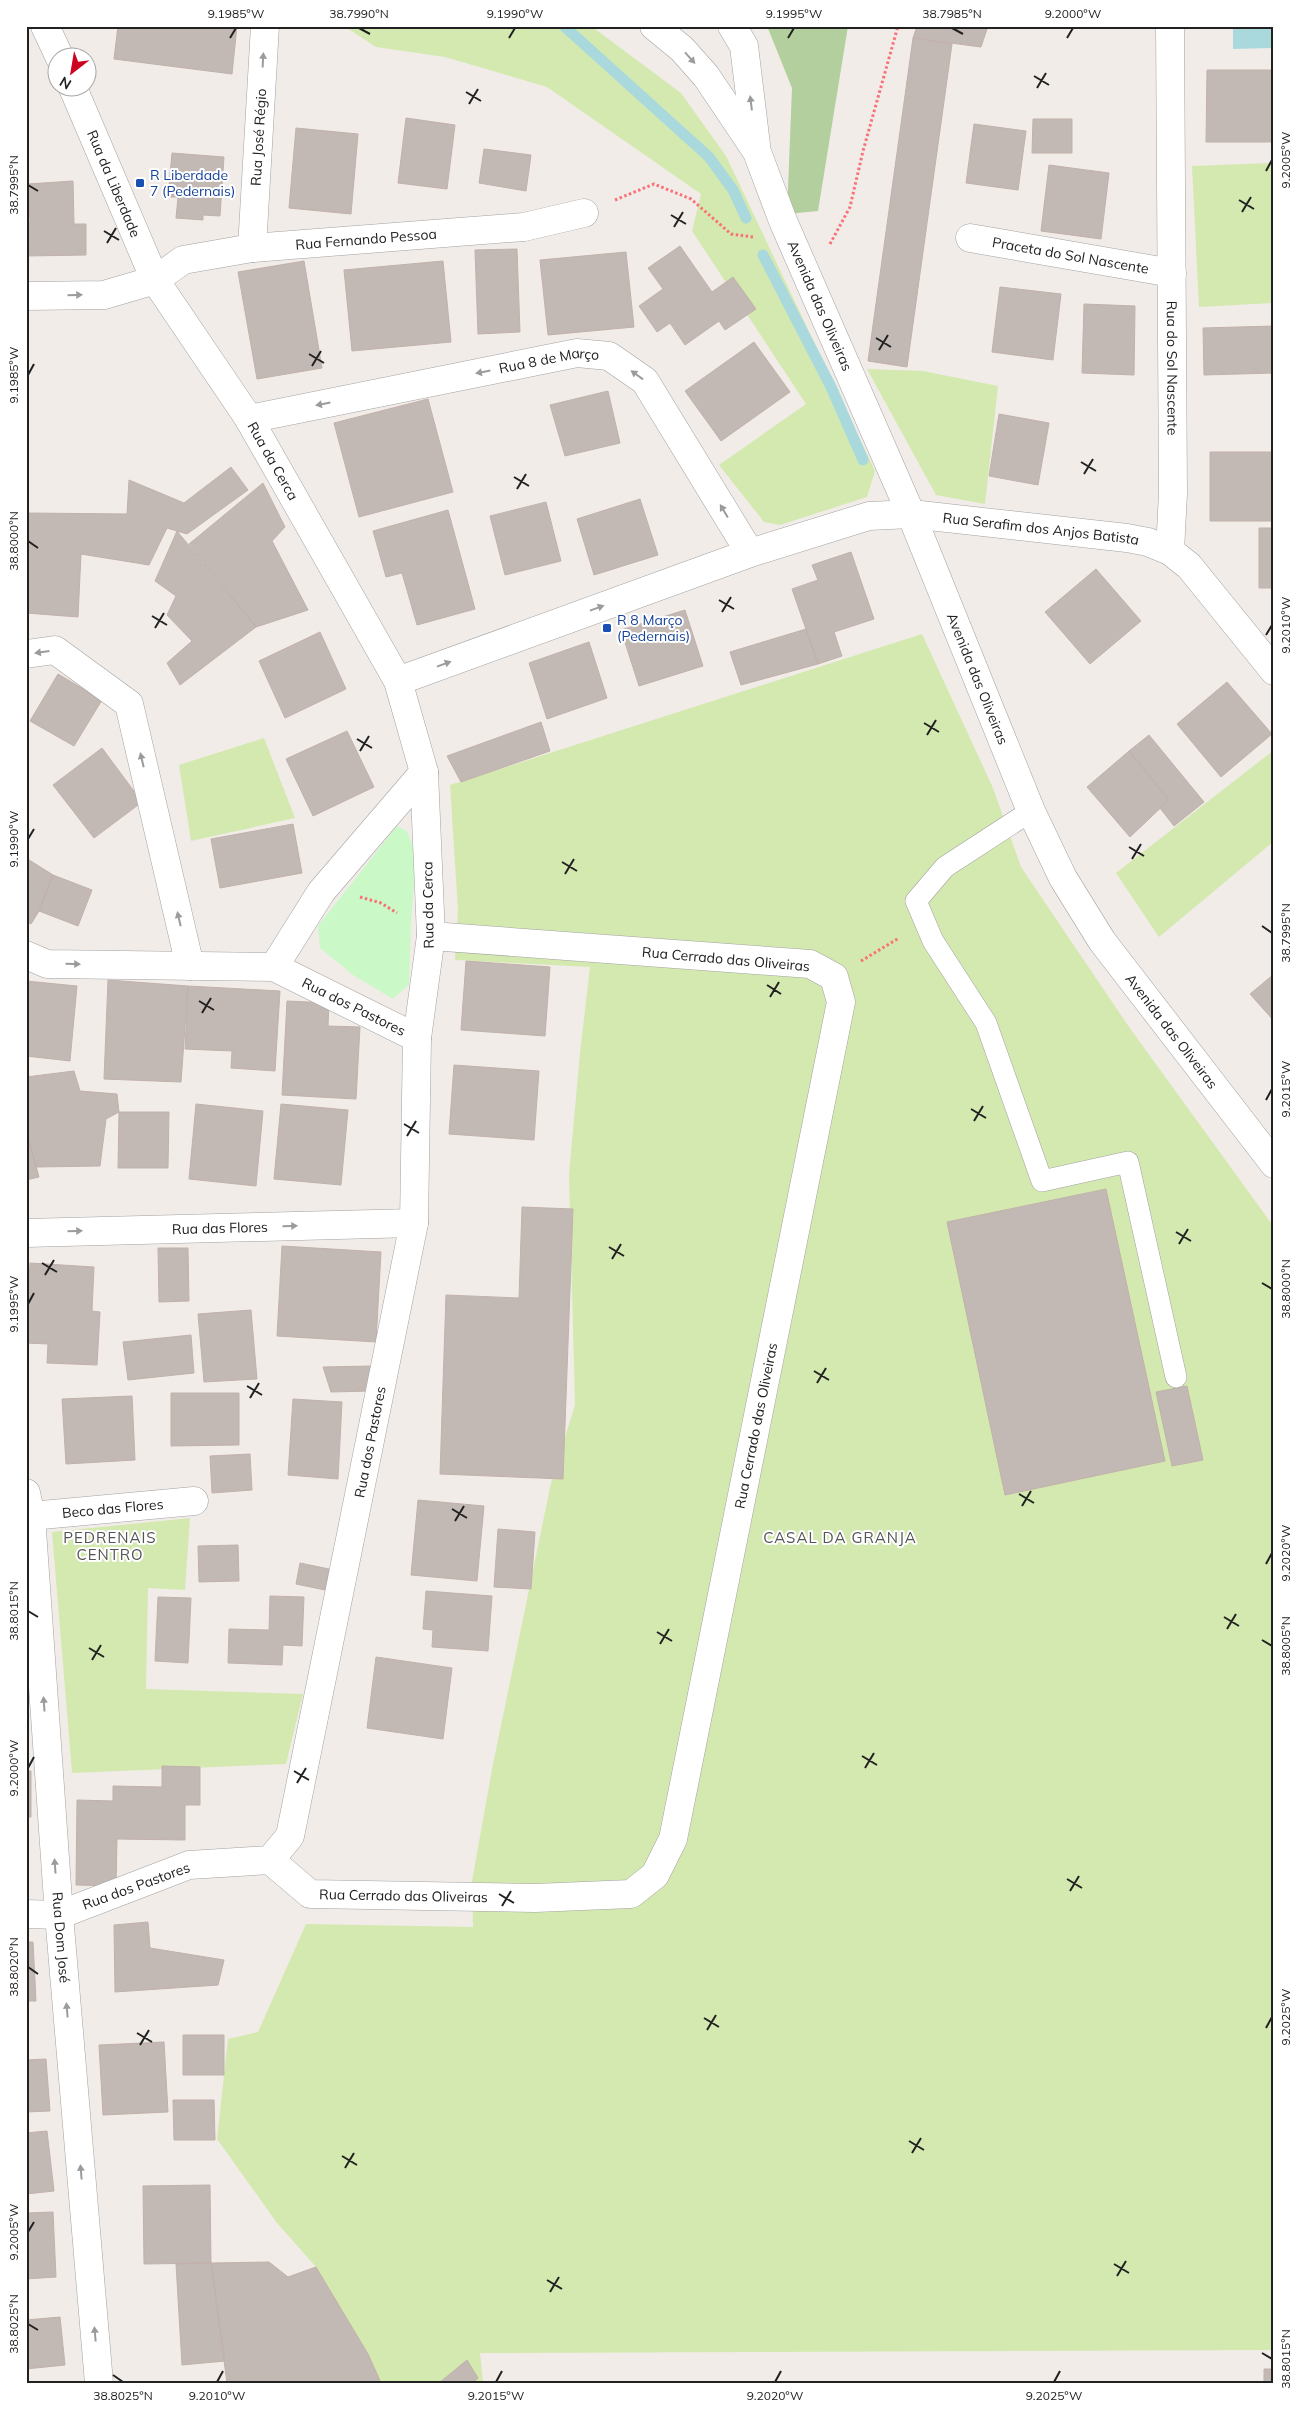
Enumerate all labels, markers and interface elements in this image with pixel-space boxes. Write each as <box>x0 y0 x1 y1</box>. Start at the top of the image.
text: 9.1985°W <box>208 6 264 21</box>
text: 38.7990°N <box>329 6 389 21</box>
text: 9.1990°W <box>487 6 543 21</box>
text: 9.1995°W <box>766 6 822 21</box>
text: 38.7985°N <box>922 6 982 21</box>
text: 9.2000°W <box>1045 6 1101 21</box>
north arrow <box>48 48 98 98</box>
one-way arrow <box>260 52 268 68</box>
one-way arrow <box>685 52 696 65</box>
text: N <box>56 73 74 94</box>
street label: Rua José Régio <box>247 88 270 186</box>
one-way arrow <box>747 95 755 111</box>
street label: Rua da Liberdade <box>83 127 145 240</box>
text: 9.2005°W <box>1278 132 1293 188</box>
text: 38.7995°N <box>6 155 21 215</box>
place label: R Liberdade 7 (Pedernais) <box>150 166 235 200</box>
marker: R Liberdade 7 (Pedernais) <box>134 177 146 189</box>
street label: Rua Fernando Pessoa <box>295 225 437 254</box>
street label: Praceta do Sol Nascente <box>991 233 1150 278</box>
street label: Avenida das Oliveiras <box>784 238 856 374</box>
one-way arrow <box>67 291 83 299</box>
street label: Rua do Sol Nascente <box>1163 301 1182 435</box>
street label: Rua 8 de Março <box>497 344 600 378</box>
text: 9.1985°W <box>6 347 21 403</box>
one-way arrow <box>474 369 490 377</box>
one-way arrow <box>630 370 644 380</box>
one-way arrow <box>315 401 331 409</box>
street label: Rua da Cerca <box>244 419 302 503</box>
one-way arrow <box>720 505 729 518</box>
street label: Rua Serafim dos Anjos Batista <box>942 509 1141 549</box>
text: 38.8000°N <box>6 511 21 571</box>
text: 9.2010°W <box>1278 597 1293 653</box>
one-way arrow <box>589 604 604 611</box>
street label: Avenida das Oliveiras <box>943 610 1012 747</box>
place label: R 8 Março (Pedernais) <box>617 611 690 645</box>
marker: R 8 Março (Pedernais) <box>601 622 613 634</box>
one-way arrow <box>34 648 50 656</box>
one-way arrow <box>437 660 452 668</box>
one-way arrow <box>138 753 146 768</box>
text: 9.1990°W <box>6 811 21 867</box>
street label: Rua da Cerca <box>418 861 438 949</box>
text: 38.7995°N <box>1278 903 1293 963</box>
one-way arrow <box>175 911 183 926</box>
street label: Rua Cerrado das Oliveiras <box>641 943 811 975</box>
one-way arrow <box>65 961 81 969</box>
street label: Avenida das Oliveiras <box>1122 970 1222 1092</box>
street label: Rua dos Pastores <box>299 973 409 1040</box>
text: 9.2015°W <box>1278 1061 1293 1117</box>
street label: Rua das Flores <box>172 1218 268 1238</box>
one-way arrow <box>282 1222 298 1230</box>
one-way arrow <box>67 1227 83 1235</box>
text: 38.8000°N <box>1278 1259 1293 1319</box>
text: 9.1995°W <box>6 1276 21 1332</box>
street label: Rua Cerrado das Oliveiras <box>731 1341 781 1510</box>
street label: Rua dos Pastores <box>350 1385 390 1499</box>
street label: Beco das Flores <box>61 1495 164 1522</box>
text: 9.2020°W <box>1278 1525 1293 1581</box>
district label: PEDRENAIS CENTRO <box>63 1528 157 1564</box>
district label: CASAL DA GRANJA <box>763 1528 917 1547</box>
text: 38.8015°N <box>6 1581 21 1641</box>
text: 38.8005°N <box>1278 1616 1293 1676</box>
one-way arrow <box>40 1696 48 1712</box>
text: 9.2000°W <box>6 1740 21 1796</box>
one-way arrow <box>51 1858 59 1874</box>
street label: Rua dos Pastores <box>80 1858 192 1914</box>
street label: Rua Cerrado das Oliveiras <box>319 1885 488 1906</box>
street label: Rua Dom José <box>48 1891 74 1984</box>
text: 38.8020°N <box>6 1937 21 1997</box>
text: 9.2025°W <box>1278 1989 1293 2045</box>
one-way arrow <box>63 2002 71 2018</box>
one-way arrow <box>77 2164 85 2180</box>
text: 9.2005°W <box>6 2204 21 2260</box>
text: 38.8025°N <box>6 2294 21 2354</box>
one-way arrow <box>91 2326 99 2342</box>
text: 38.8015°N <box>1278 2329 1293 2389</box>
text: 38.8025°N <box>93 2388 153 2403</box>
text: 9.2010°W <box>189 2388 245 2403</box>
text: 9.2015°W <box>468 2388 524 2403</box>
text: 9.2020°W <box>747 2388 803 2403</box>
text: 9.2025°W <box>1026 2388 1082 2403</box>

